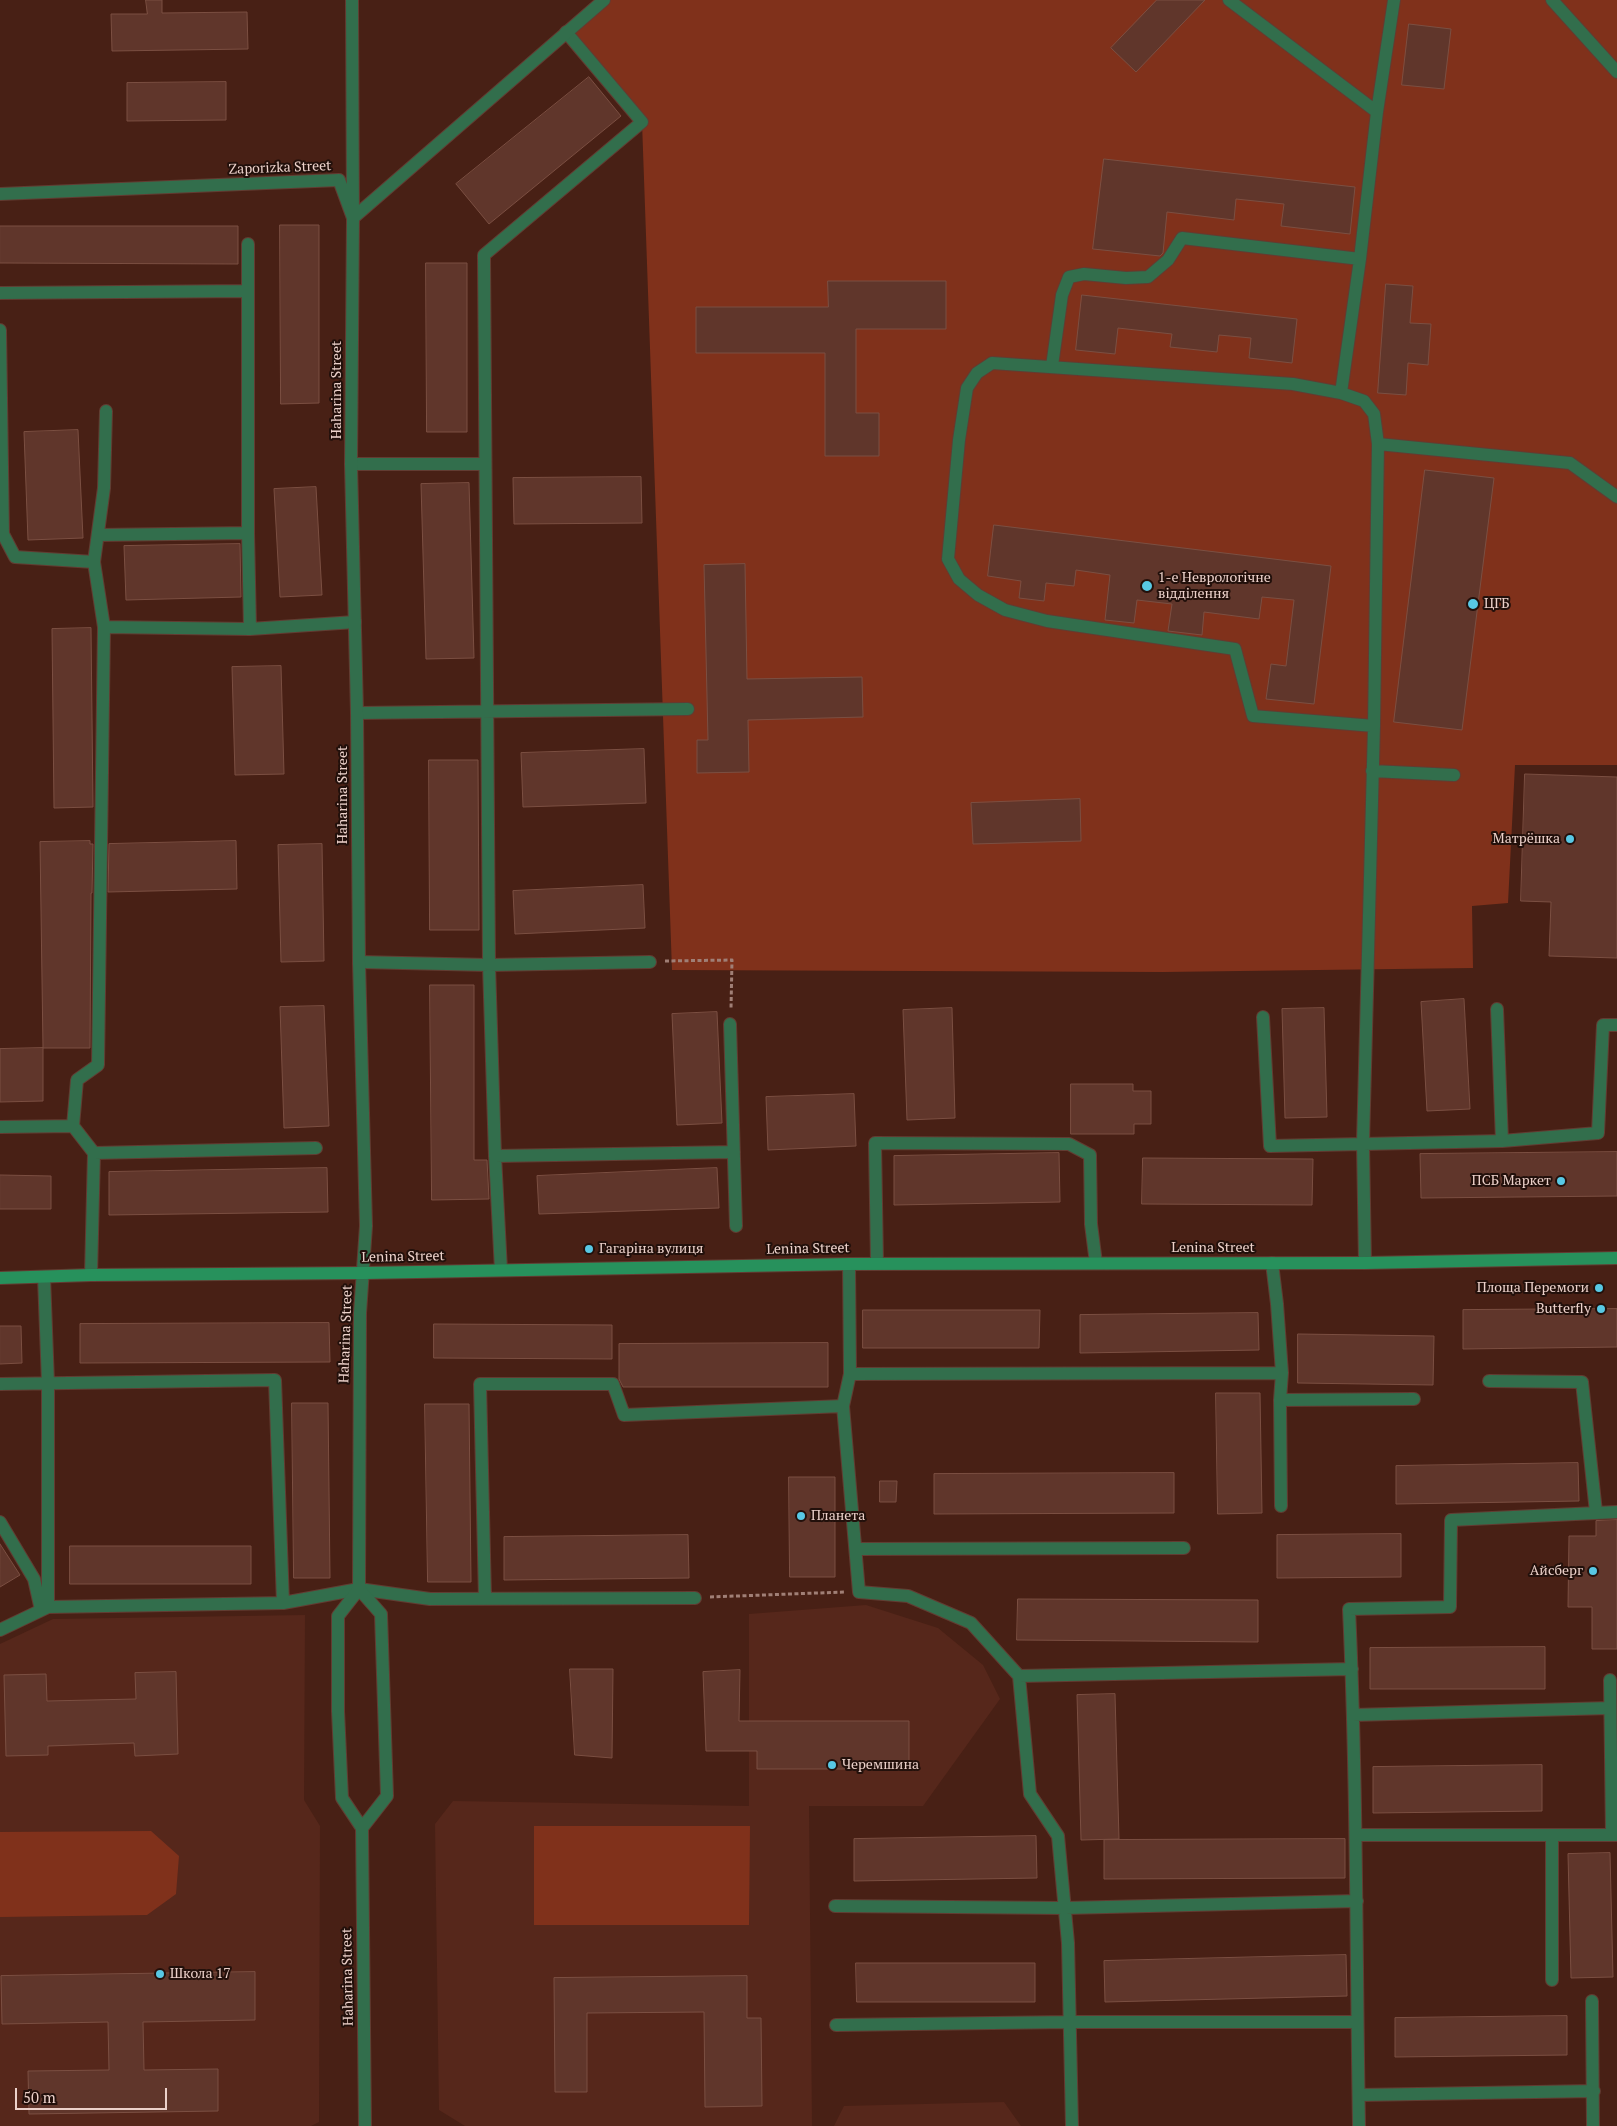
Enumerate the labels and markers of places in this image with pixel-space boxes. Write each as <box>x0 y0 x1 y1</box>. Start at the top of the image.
place label: 1-е Неврологічне відділення <box>1158 570 1271 602</box>
marker: 1-е Неврологічне відділення <box>1140 579 1154 593</box>
place label: ЦГБ <box>1484 596 1510 612</box>
marker: ЦГБ <box>1466 597 1480 611</box>
place label: Матрёшка <box>1493 831 1560 847</box>
marker: Матрёшка <box>1564 833 1576 845</box>
place label: ПСБ Маркет <box>1472 1173 1551 1189</box>
marker: ПСБ Маркет <box>1555 1175 1567 1187</box>
place label: Гагаріна вулиця <box>599 1241 703 1257</box>
marker: Гагаріна вулиця <box>583 1243 595 1255</box>
place label: Площа Перемоги <box>1477 1280 1589 1296</box>
marker: Площа Перемоги <box>1593 1282 1605 1294</box>
place label: Butterfly <box>1536 1301 1591 1317</box>
marker: Butterfly <box>1595 1303 1607 1315</box>
place label: Планета <box>811 1508 865 1524</box>
marker: Планета <box>795 1510 807 1522</box>
place label: Айсберг <box>1530 1563 1583 1579</box>
marker: Айсберг <box>1587 1565 1599 1577</box>
place label: Черемшина <box>842 1757 919 1773</box>
marker: Черемшина <box>826 1759 838 1771</box>
place label: Школа 17 <box>170 1966 231 1982</box>
marker: Школа 17 <box>154 1968 166 1980</box>

